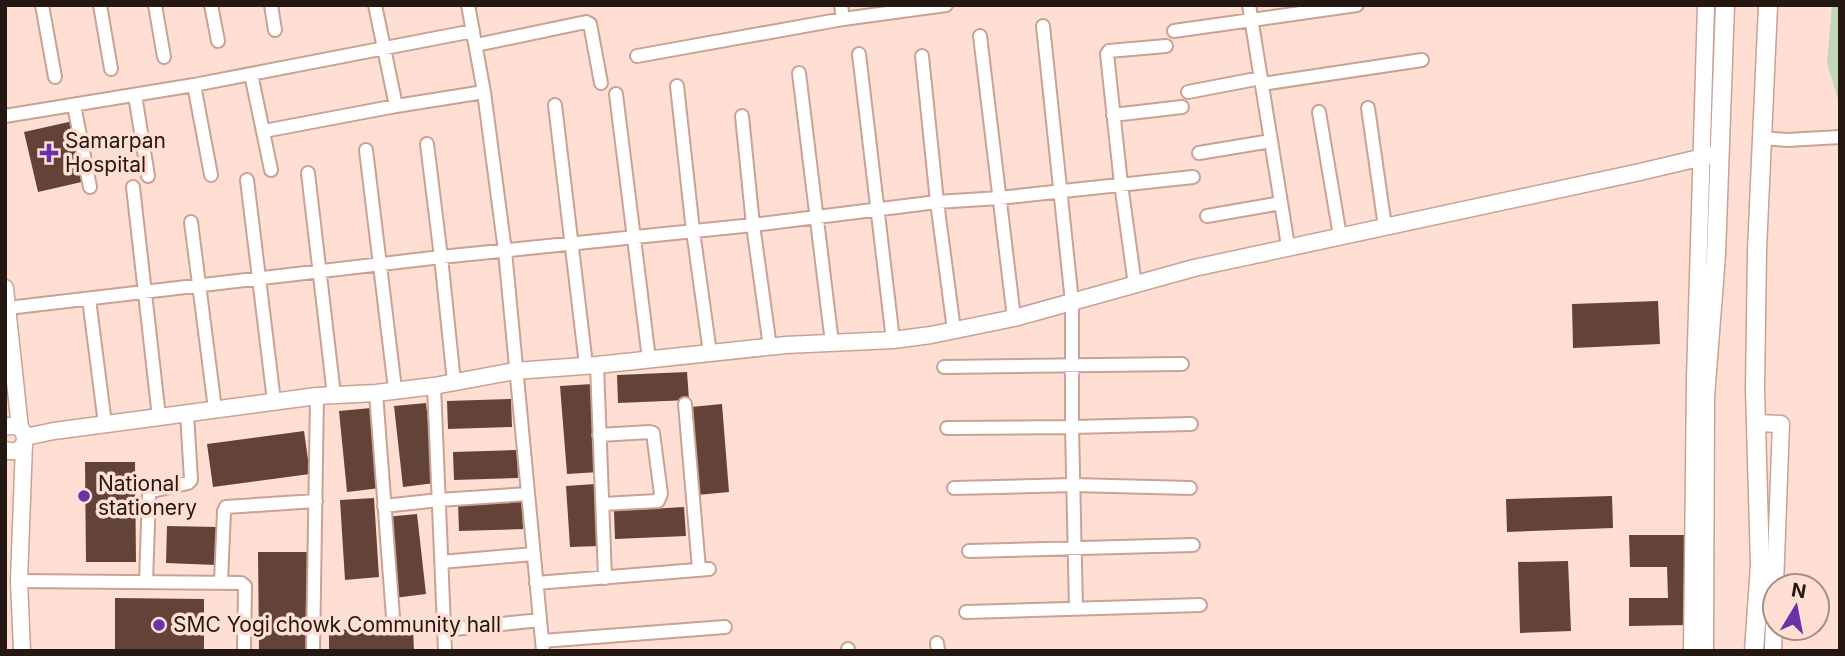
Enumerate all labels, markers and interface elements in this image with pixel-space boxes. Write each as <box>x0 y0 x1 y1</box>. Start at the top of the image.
place label: Samarpan Hospital <box>65 128 166 177</box>
marker: Samarpan Hospital <box>39 143 59 163</box>
place label: National stationery <box>98 471 197 520</box>
marker: National stationery <box>76 488 92 504</box>
north arrow <box>1761 572 1831 642</box>
text: N <box>1790 578 1808 603</box>
place label: SMC Yogi chowk Community hall <box>173 612 501 637</box>
marker: SMC Yogi chowk Community hall <box>151 617 167 633</box>

